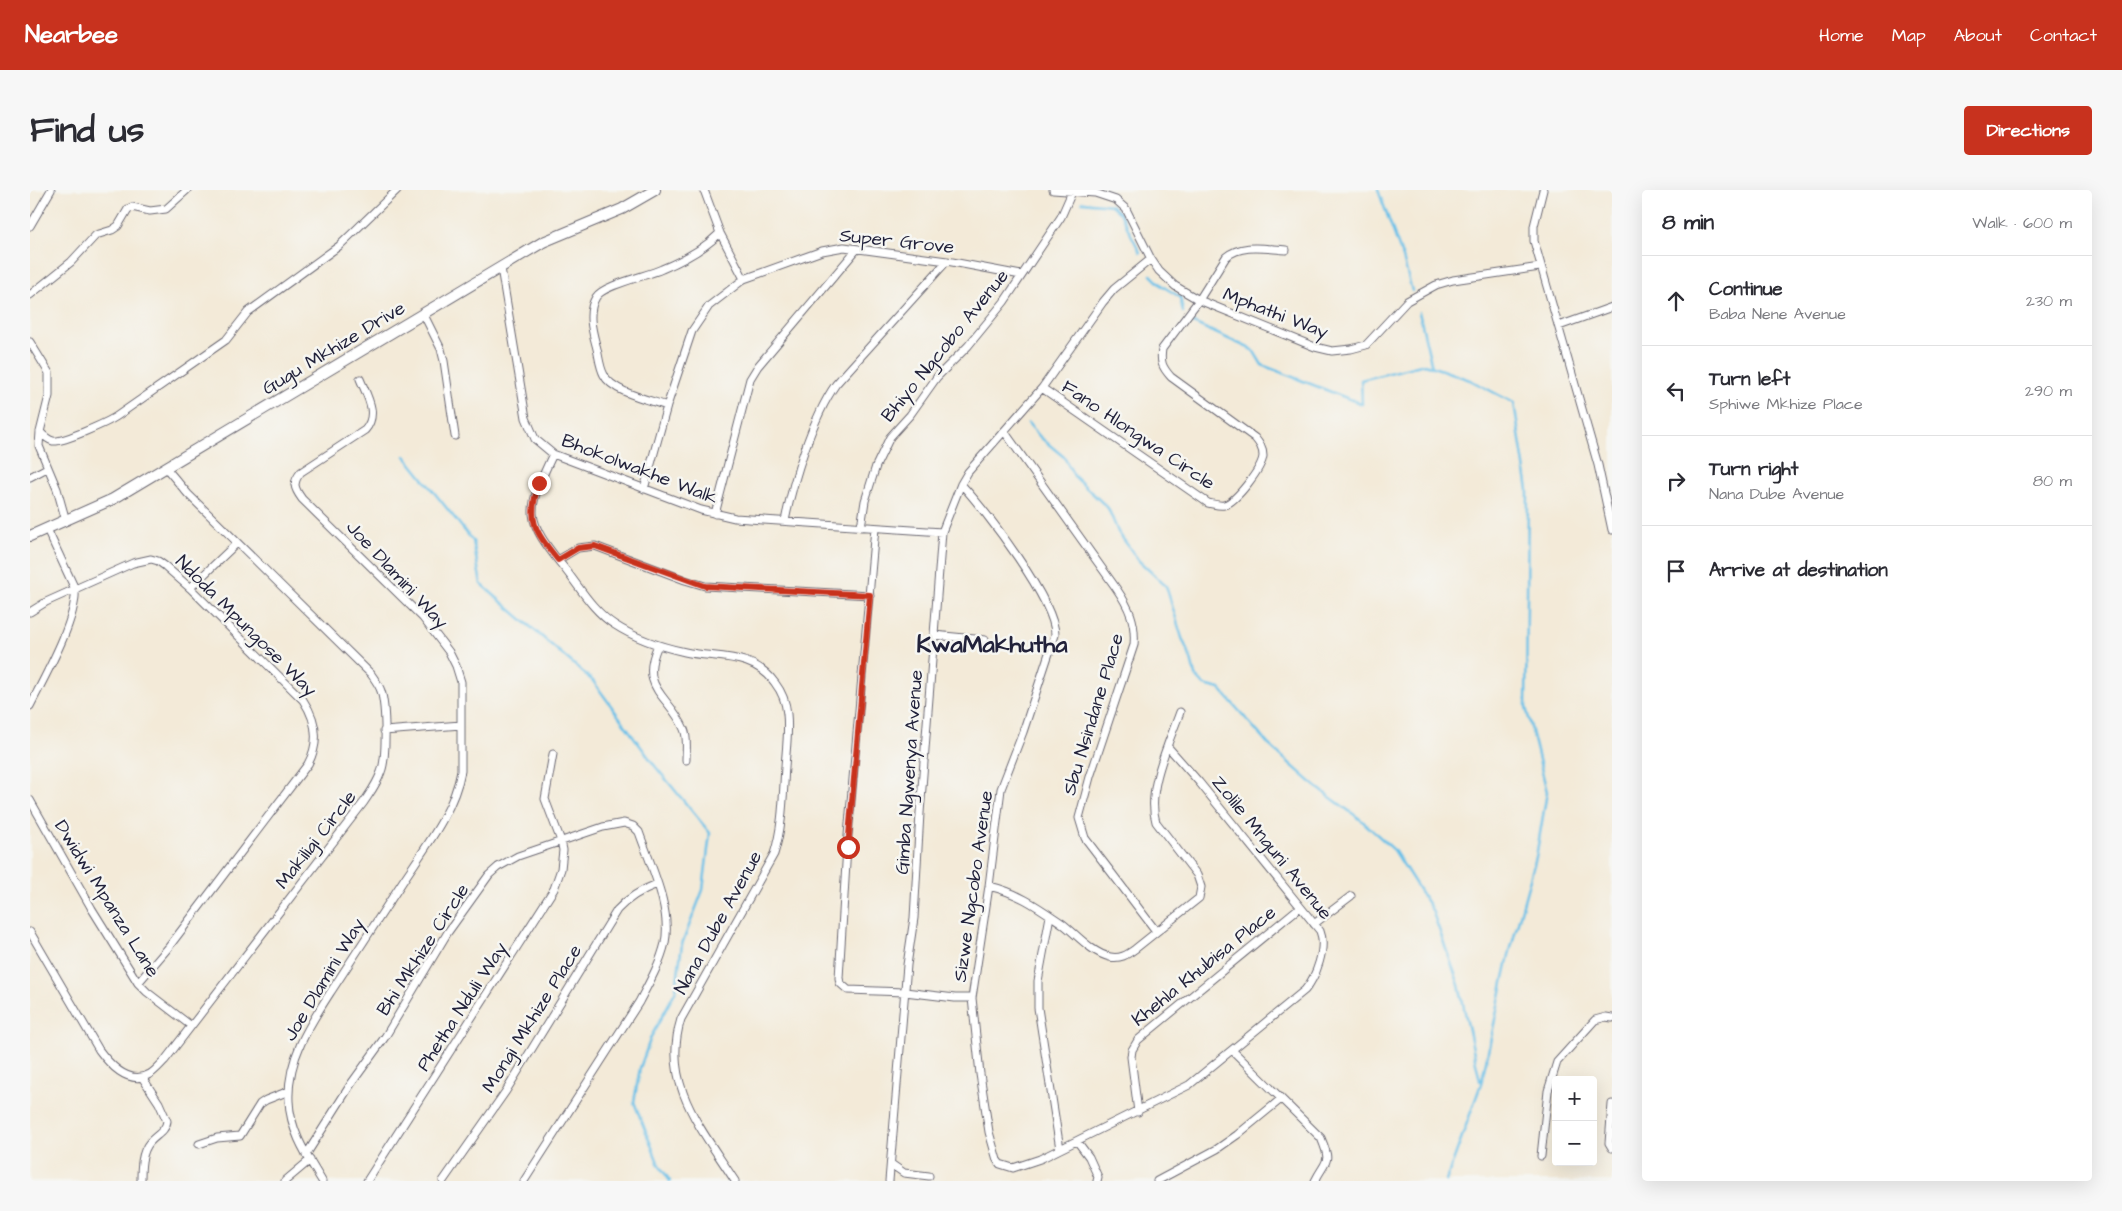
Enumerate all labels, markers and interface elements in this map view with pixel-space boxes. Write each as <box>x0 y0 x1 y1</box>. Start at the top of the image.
text: Nearbee <box>25 18 118 52</box>
text: Home <box>1819 23 1864 48</box>
text: Map <box>1892 23 1926 48</box>
text: About <box>1954 23 2002 48</box>
text: Contact <box>2030 23 2097 48</box>
text: Find us <box>30 106 144 155</box>
button: Directions <box>1964 106 2092 155</box>
text: 8 min <box>1662 208 1714 237</box>
text: Walk · 600 m <box>1972 212 2072 234</box>
street label: Super Grove <box>838 222 956 261</box>
street label: Bhiyo Ngcobo Avenue <box>875 264 1016 429</box>
text: Continue <box>1709 276 1783 303</box>
street label: Mphathi Way <box>1218 281 1333 347</box>
icon: ahead <box>1662 287 1690 315</box>
text: 230 m <box>2026 290 2072 312</box>
street label: Gugu Mkhize Drive <box>257 295 411 403</box>
text: Baba Nene Avenue <box>1709 303 1846 325</box>
text: Turn left <box>1709 366 1790 393</box>
street label: Fano Hlongwa Circle <box>1056 374 1220 498</box>
icon: left <box>1662 377 1690 405</box>
text: 290 m <box>2025 380 2072 402</box>
text: Sphiwe Mkhize Place <box>1709 393 1863 415</box>
street label: Bhokolwakhe Walk <box>558 427 722 512</box>
text: Turn right <box>1709 456 1798 483</box>
icon: right <box>1662 467 1690 495</box>
text: 80 m <box>2033 470 2072 492</box>
route end <box>528 472 551 495</box>
text: Nana Dube Avenue <box>1709 483 1844 505</box>
street label: Joe Dlamini Way <box>339 515 455 636</box>
street label: Ndoda Mpungose Way <box>168 549 323 704</box>
icon: arrive <box>1662 557 1690 585</box>
text: Arrive at destination <box>1709 557 1888 584</box>
district label: KwaMakhutha <box>917 628 1068 662</box>
street label: Sbu Nsindane Place <box>1056 630 1131 799</box>
street label: Gimba Ngwenya Avenue <box>889 669 931 875</box>
street label: Zolile Mnguni Avenue <box>1204 770 1339 927</box>
street label: Makiligi Circle <box>269 785 364 895</box>
street label: Sizwe Ngcobo Avenue <box>947 789 1001 984</box>
street label: Dwidwi Mpanza Lane <box>47 815 166 983</box>
route start <box>837 836 860 859</box>
street label: Nana Dube Avenue <box>668 846 769 1000</box>
street label: Bhi Mkhize Circle <box>370 879 476 1021</box>
street label: Khehla Khubisa Place <box>1126 899 1282 1033</box>
street label: Joe Dlamini Way <box>277 913 373 1047</box>
street label: Phetha Nduli Way <box>410 937 515 1077</box>
street label: Mongi Mkhize Place <box>476 939 590 1099</box>
map controls <box>1552 1076 1597 1166</box>
button: + <box>1552 1076 1597 1121</box>
button: − <box>1552 1121 1597 1166</box>

